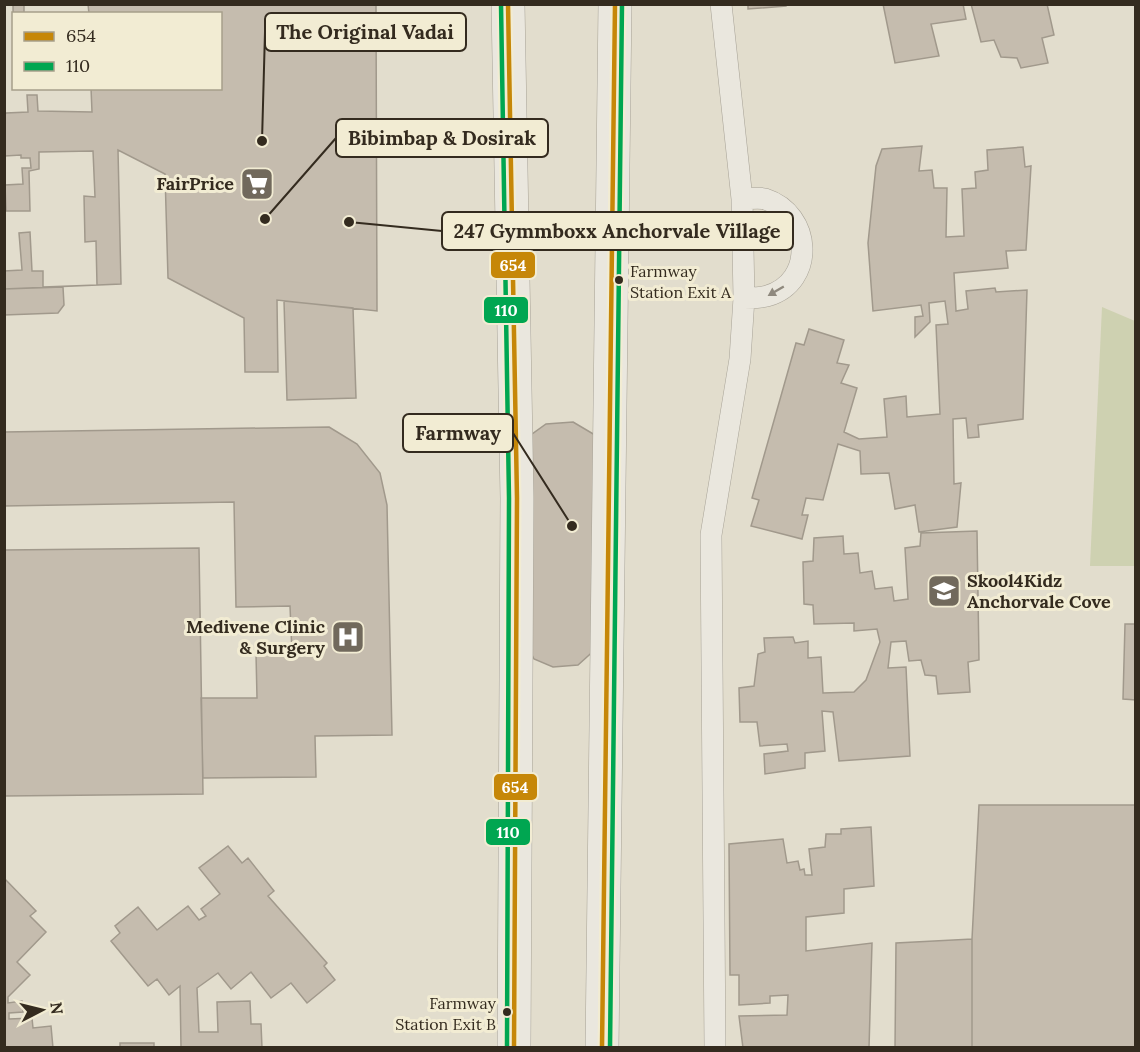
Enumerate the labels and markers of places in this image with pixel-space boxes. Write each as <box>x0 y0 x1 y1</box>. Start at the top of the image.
callout: The Original Vadai <box>265 13 466 51</box>
callout: Bibimbap & Dosirak <box>336 119 548 157</box>
supermarket icon: FairPrice <box>239 166 275 202</box>
place label: FairPrice <box>156 172 234 195</box>
callout: 247 Gymmboxx Anchorvale Village <box>442 212 793 250</box>
place label: Farmway Station Exit A <box>630 261 732 302</box>
marker: Farmway Station Exit A <box>613 274 625 286</box>
callout: Farmway <box>403 414 513 452</box>
place label: Skool4Kidz Anchorvale Cove <box>967 569 1111 613</box>
school or university icon: Skool4Kidz Anchorvale Cove <box>926 573 962 609</box>
place label: Medivene Clinic & Surgery <box>186 615 326 659</box>
hospital icon: Medivene Clinic & Surgery <box>330 619 366 655</box>
place label: Farmway Station Exit B <box>395 993 497 1034</box>
marker: Farmway Station Exit B <box>501 1006 513 1018</box>

